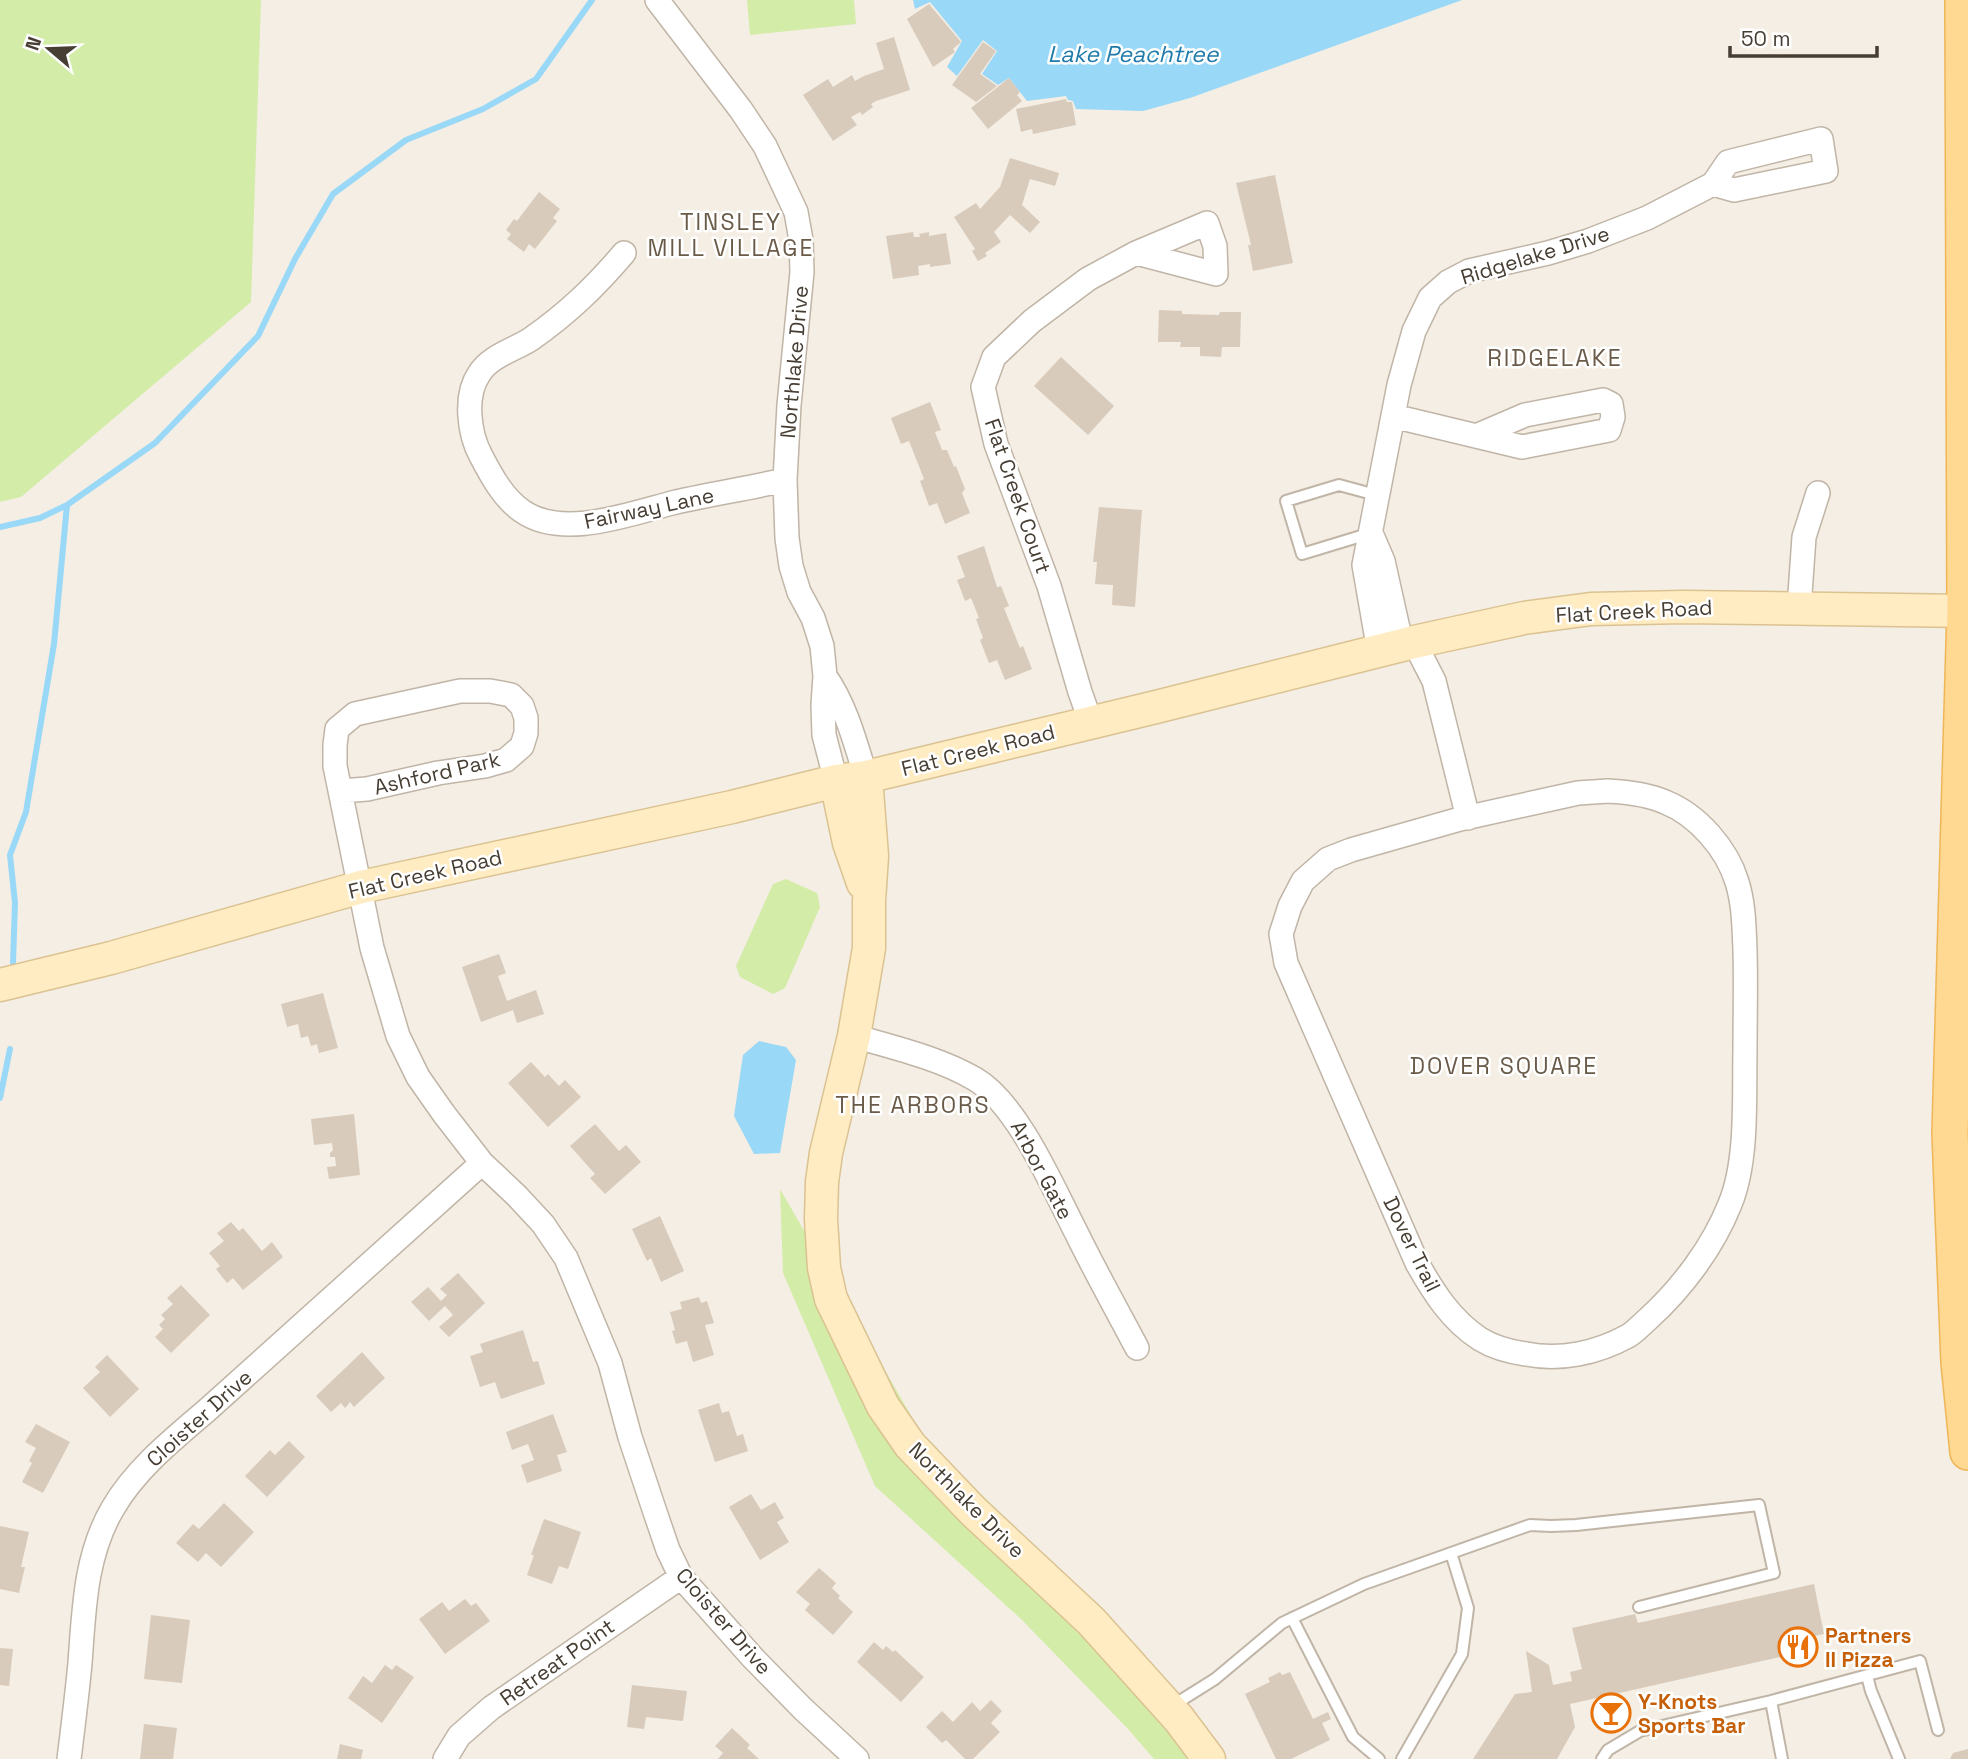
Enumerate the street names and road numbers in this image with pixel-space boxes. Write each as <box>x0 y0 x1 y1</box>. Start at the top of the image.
street label: Ridgelake Drive <box>1457 220 1613 290</box>
street label: Northlake Drive <box>774 284 814 440</box>
street label: Flat Creek Court <box>979 415 1057 577</box>
street label: Fairway Lane <box>582 481 716 535</box>
street label: Flat Creek Road <box>1555 593 1713 629</box>
street label: Flat Creek Road <box>899 718 1057 782</box>
street label: Ashford Park <box>371 745 503 801</box>
street label: Flat Creek Road <box>345 843 505 905</box>
street label: Arbor Gate <box>1005 1116 1079 1224</box>
street label: Dover Trail <box>1377 1192 1447 1296</box>
street label: Cloister Drive <box>141 1363 257 1473</box>
street label: Northlake Drive <box>903 1436 1031 1564</box>
street label: Cloister Drive <box>670 1562 778 1680</box>
street label: Retreat Point <box>494 1613 620 1711</box>

